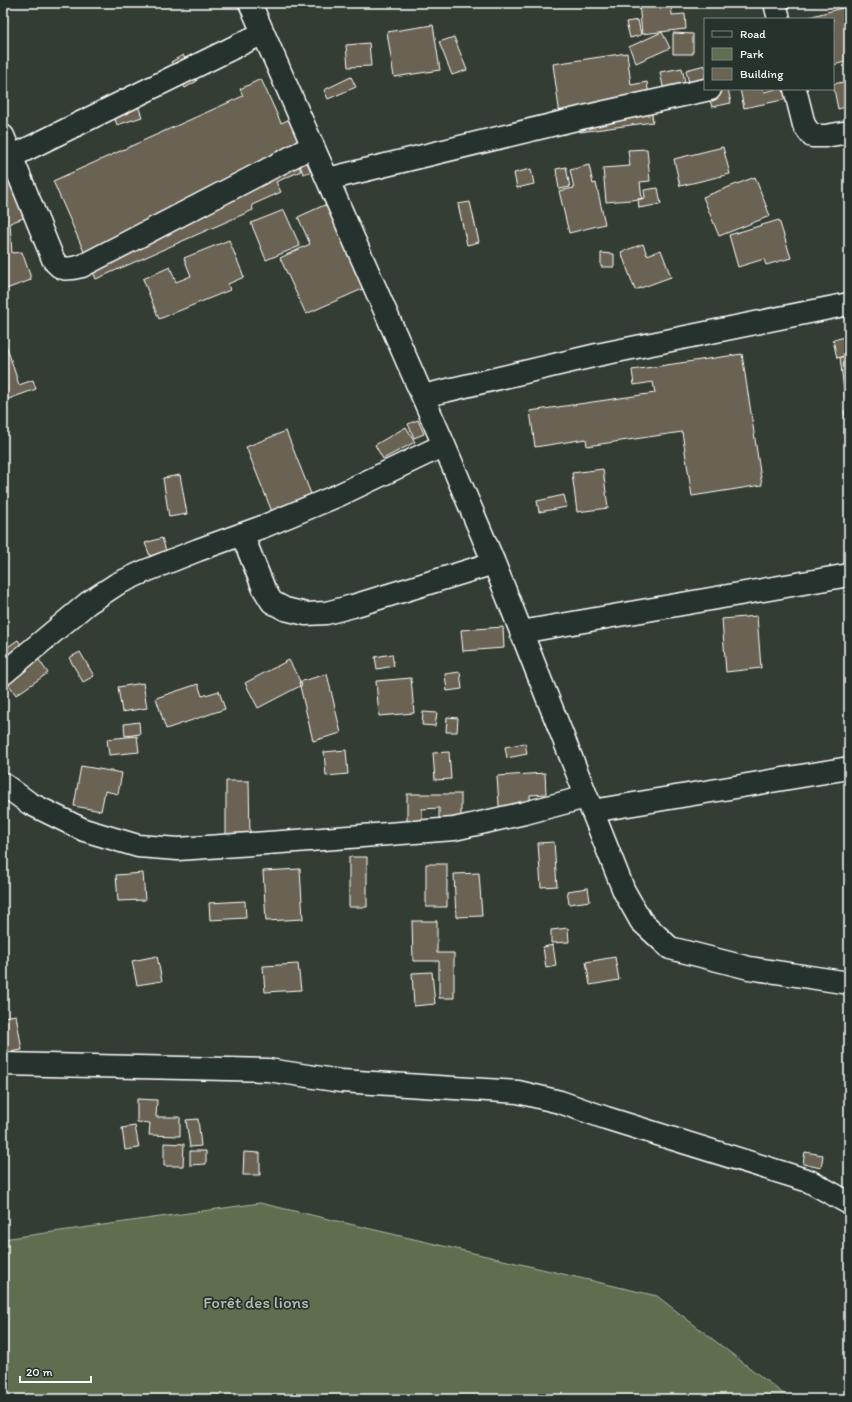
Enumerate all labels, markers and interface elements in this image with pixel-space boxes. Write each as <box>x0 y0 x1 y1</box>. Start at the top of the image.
legend <box>704 18 834 90</box>
text: Road <box>740 27 766 41</box>
text: Park <box>740 47 764 61</box>
text: Building <box>740 67 784 81</box>
park label: Forêt des lions <box>203 1292 309 1312</box>
scale bar <box>20 1358 91 1384</box>
text: 20 m <box>26 1365 53 1379</box>

